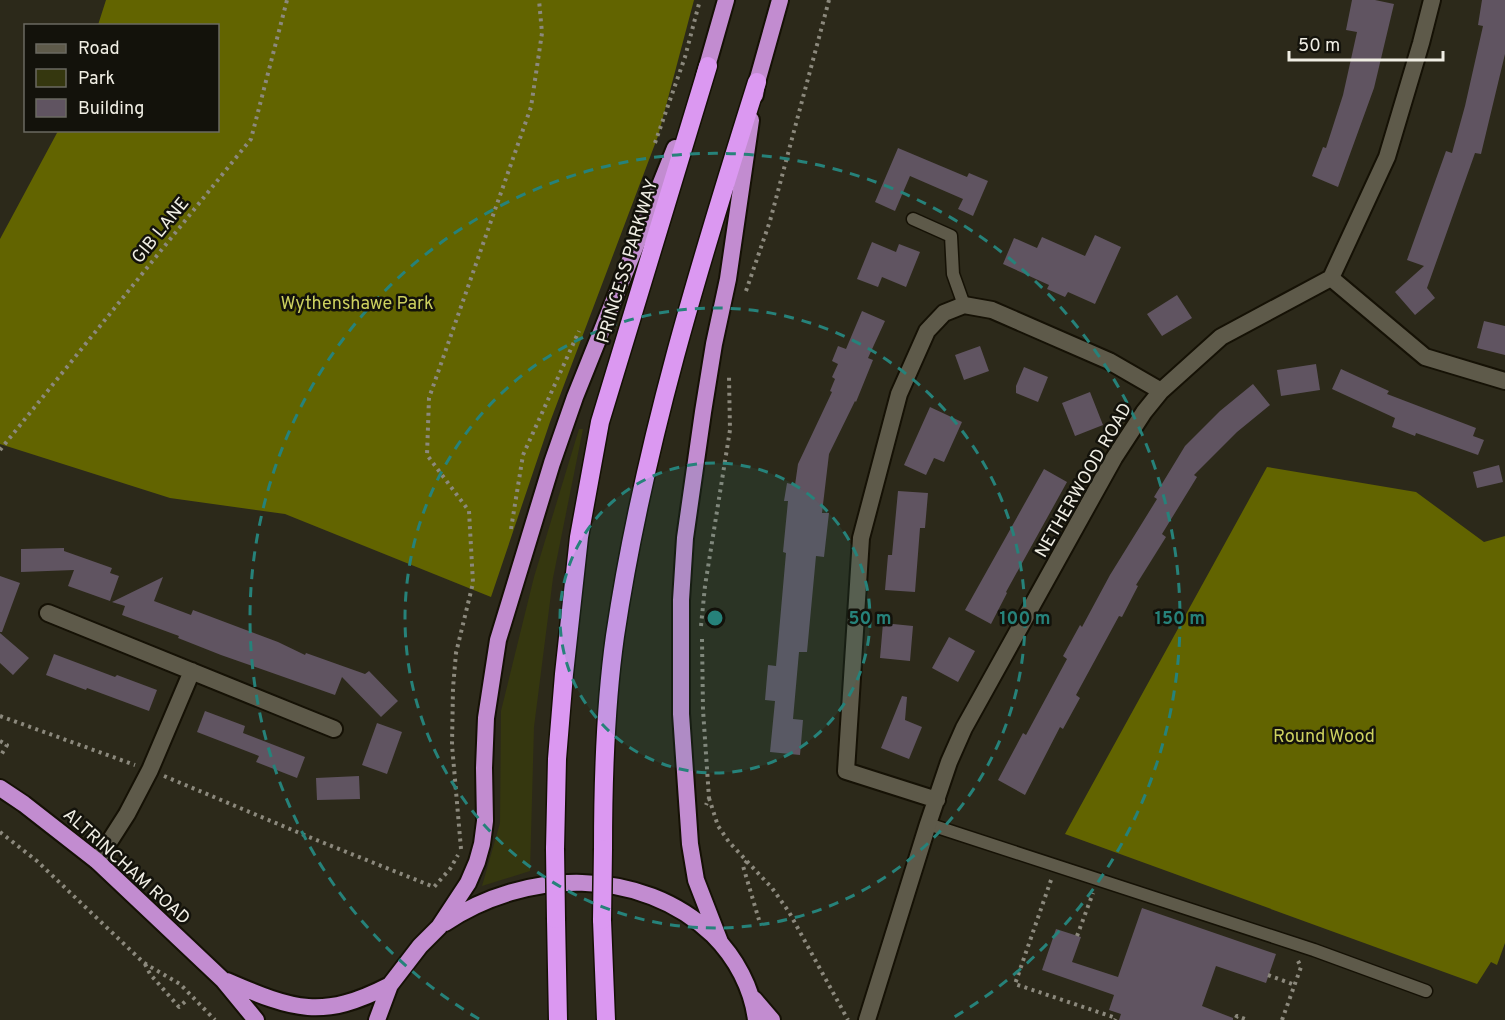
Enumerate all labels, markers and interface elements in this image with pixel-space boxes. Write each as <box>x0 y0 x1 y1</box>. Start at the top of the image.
legend <box>24 24 219 132</box>
scale bar <box>1289 24 1444 62</box>
text: 50 m <box>1298 35 1340 58</box>
text: Road <box>78 38 120 61</box>
text: Park <box>78 68 115 91</box>
text: Building <box>78 98 144 121</box>
street label: PRINCESS PARKWAY <box>593 177 664 346</box>
street label: GIB LANE <box>127 193 195 269</box>
park label: Wythenshawe Park <box>280 293 434 316</box>
street label: NETHERWOOD ROAD <box>1031 399 1138 562</box>
centre of rings <box>705 608 725 628</box>
text: 50 m <box>848 608 892 631</box>
text: 100 m <box>999 608 1051 631</box>
text: 150 m <box>1155 608 1205 631</box>
park label: Round Wood <box>1273 726 1375 749</box>
street label: ALTRINCHAM ROAD <box>58 804 194 930</box>

